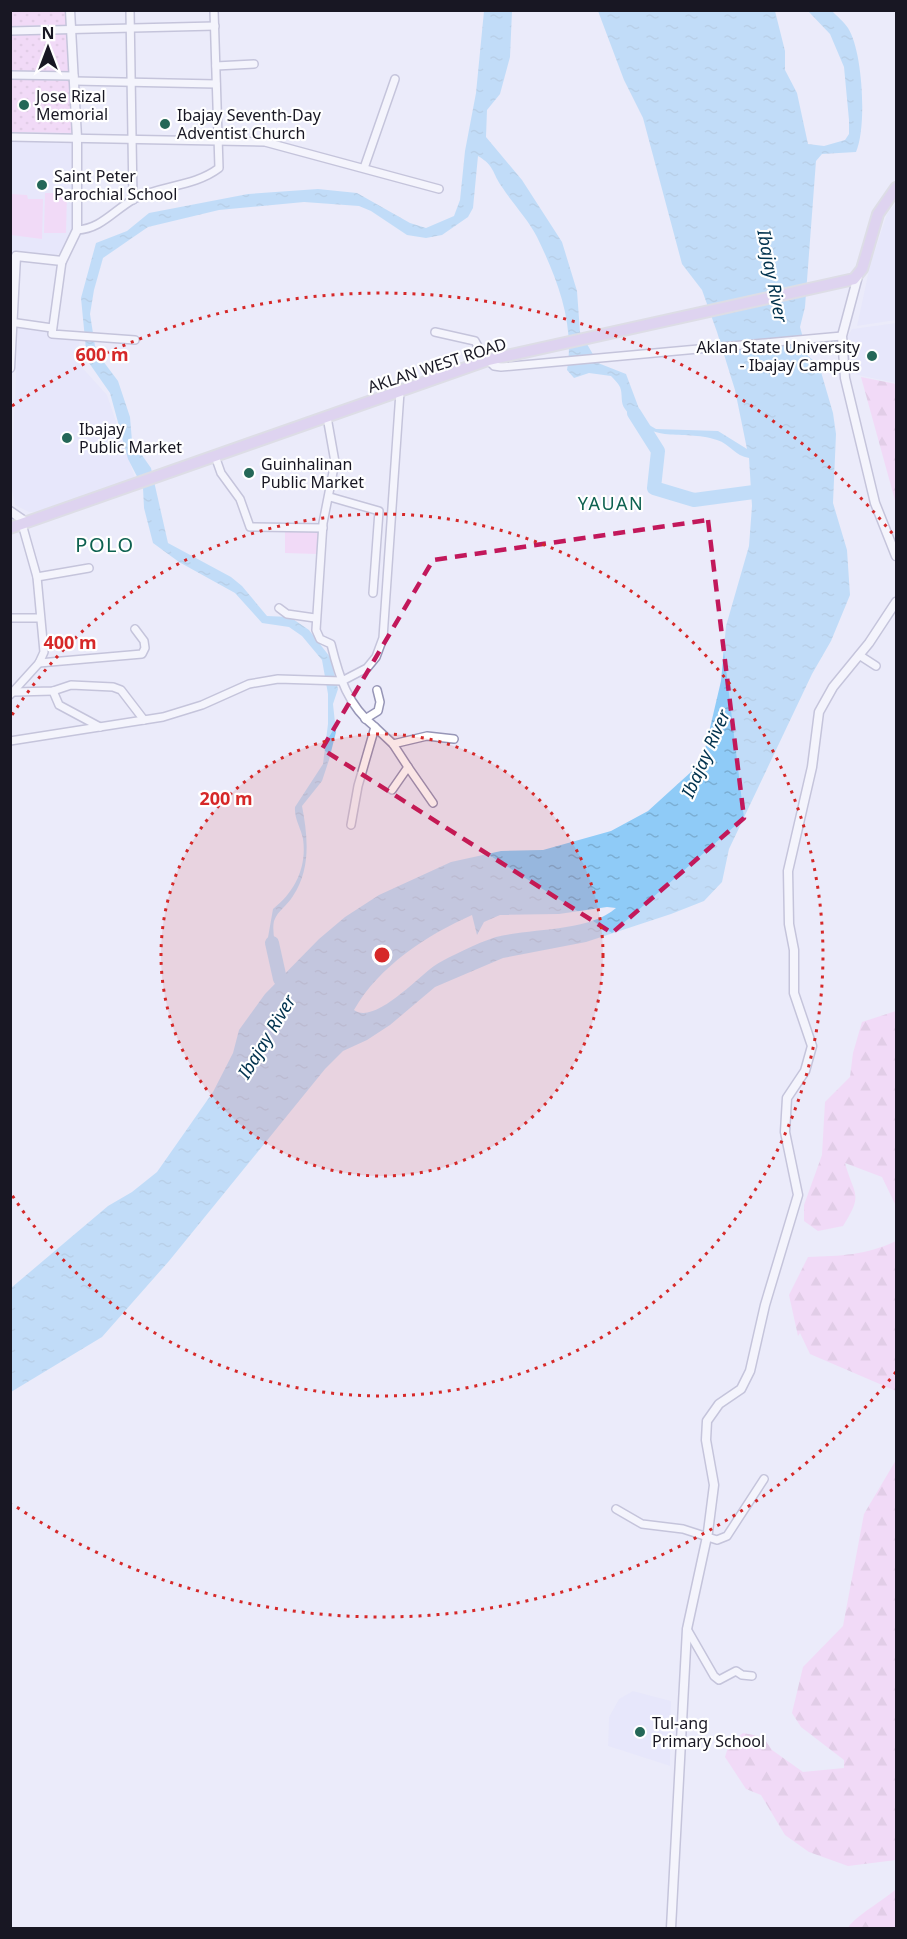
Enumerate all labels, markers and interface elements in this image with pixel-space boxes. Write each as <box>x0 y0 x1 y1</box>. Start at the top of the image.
north arrow <box>18 18 78 78</box>
text: N <box>41 22 55 44</box>
place label: Jose Rizal Memorial <box>34 85 108 125</box>
marker: Jose Rizal Memorial <box>17 98 31 112</box>
place label: Ibajay Seventh-Day Adventist Church <box>177 104 322 144</box>
marker: Ibajay Seventh-Day Adventist Church <box>158 117 172 131</box>
place label: Saint Peter Parochial School <box>54 165 177 205</box>
marker: Saint Peter Parochial School <box>35 178 49 192</box>
water label: Ibajay River <box>752 226 794 325</box>
street label: AKLAN WEST ROAD <box>365 332 509 398</box>
place label: Aklan State University - Ibajay Campus <box>696 336 861 376</box>
text: 600 m <box>75 342 129 366</box>
marker: Aklan State University - Ibajay Campus <box>865 349 879 363</box>
place label: Ibajay Public Market <box>79 418 182 458</box>
marker: Ibajay Public Market <box>60 431 74 445</box>
place label: Guinhalinan Public Market <box>261 453 364 493</box>
marker: Guinhalinan Public Market <box>242 466 256 480</box>
district label: YAUAN <box>578 491 644 515</box>
district label: POLO <box>75 531 135 558</box>
text: 400 m <box>43 630 97 654</box>
water label: Ibajay River <box>675 705 735 802</box>
text: 200 m <box>199 786 253 810</box>
centre of rings <box>372 945 392 965</box>
water label: Ibajay River <box>231 989 301 1084</box>
place label: Tul-ang Primary School <box>652 1712 765 1752</box>
marker: Tul-ang Primary School <box>633 1725 647 1739</box>

